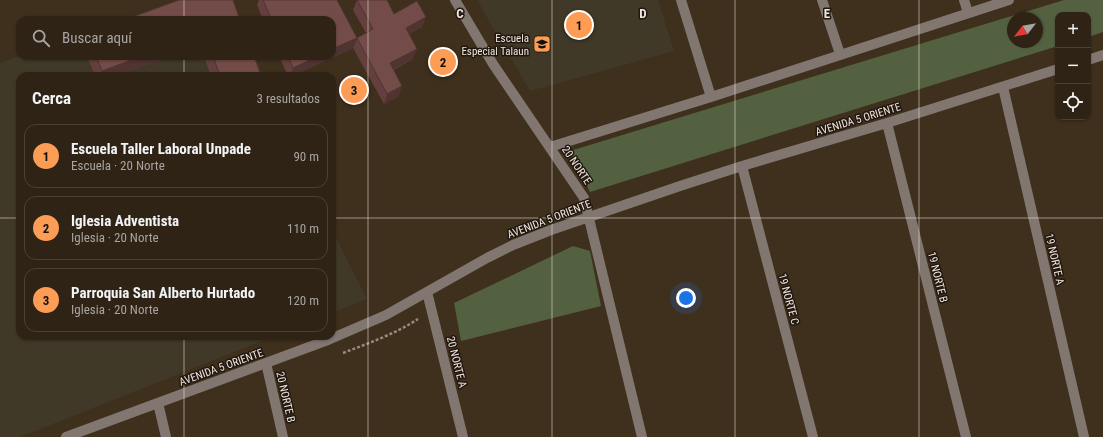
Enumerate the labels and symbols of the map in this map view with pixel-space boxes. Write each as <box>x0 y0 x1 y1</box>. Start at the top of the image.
text: C <box>456 6 464 21</box>
text: D <box>639 6 647 21</box>
text: E <box>824 6 831 21</box>
pin: 1 <box>566 10 592 40</box>
north arrow <box>1007 12 1043 48</box>
place label: Escuela Especial Talaun <box>461 32 529 58</box>
school or university icon: Escuela Especial Talaun <box>532 34 552 54</box>
pin: 2 <box>430 47 456 77</box>
pin: 3 <box>341 75 367 105</box>
street label: AVENIDA 5 ORIENTE <box>814 100 903 139</box>
street label: 20 NORTE <box>559 144 594 187</box>
street label: AVENIDA 5 ORIENTE <box>505 197 593 241</box>
street label: 19 NORTE A <box>1042 232 1067 287</box>
street label: 19 NORTE B <box>925 250 950 304</box>
street label: 19 NORTE C <box>775 272 802 326</box>
your location <box>676 288 696 308</box>
street label: 20 NORTE A <box>444 335 469 390</box>
street label: AVENIDA 5 ORIENTE <box>177 346 266 389</box>
street label: 20 NORTE B <box>273 370 298 424</box>

